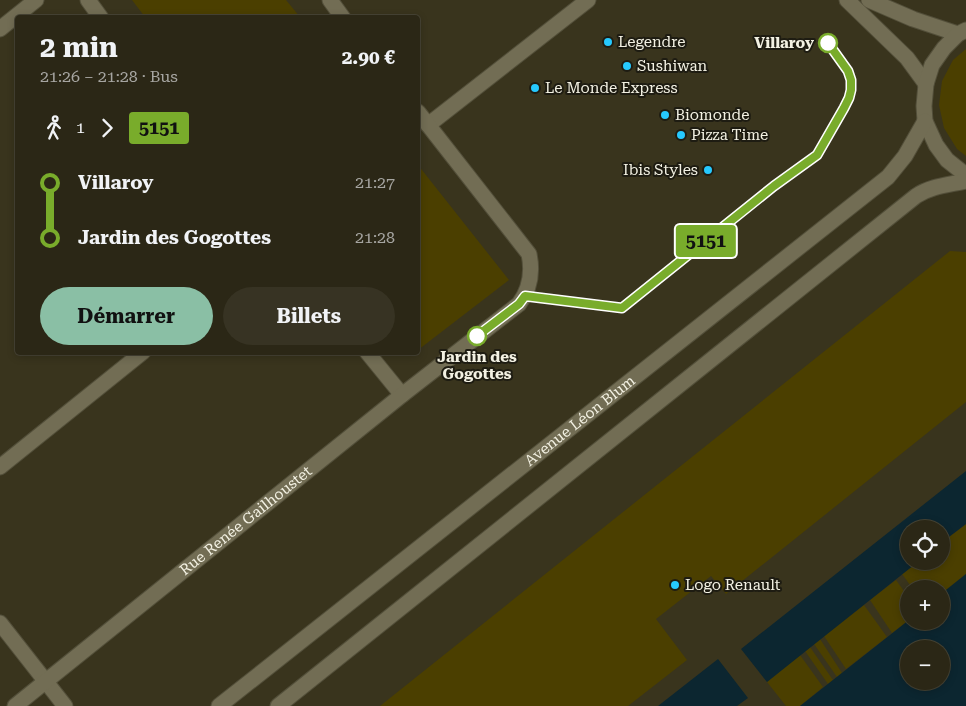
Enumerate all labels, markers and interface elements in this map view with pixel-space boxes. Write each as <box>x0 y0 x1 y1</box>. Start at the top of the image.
text: 2 min <box>40 31 118 64</box>
place label: Legendre <box>618 33 685 51</box>
marker: Villaroy <box>818 33 838 53</box>
place label: Villaroy <box>754 34 814 52</box>
marker: Legendre <box>602 36 614 48</box>
text: 2.90 € <box>342 46 395 69</box>
place label: Sushiwan <box>637 57 708 75</box>
marker: Sushiwan <box>621 60 633 72</box>
text: 21:26 – 21:28 · Bus <box>40 67 178 86</box>
place label: Le Monde Express <box>545 79 678 97</box>
marker: Le Monde Express <box>529 82 541 94</box>
place label: Biomonde <box>675 106 749 124</box>
marker: Biomonde <box>659 109 671 121</box>
icon: walk <box>40 114 68 142</box>
icon: forward <box>93 114 121 142</box>
text: 5151 <box>139 117 179 138</box>
text: 1 <box>76 118 85 137</box>
place label: Pizza Time <box>691 126 768 144</box>
marker: Pizza Time <box>675 129 687 141</box>
place label: Ibis Styles <box>623 161 698 179</box>
marker: Ibis Styles <box>702 164 714 176</box>
text: Villaroy <box>78 171 154 194</box>
text: 21:27 <box>355 173 395 192</box>
line badge: 5151 <box>671 225 741 257</box>
text: Jardin des Gogottes <box>78 226 271 249</box>
text: 21:28 <box>355 228 395 247</box>
text: 5151 <box>686 230 726 251</box>
button: Démarrer <box>40 287 213 345</box>
button: Billets <box>223 287 395 345</box>
marker: Jardin des Gogottes <box>467 326 487 346</box>
place label: Jardin des Gogottes <box>437 348 517 383</box>
street label: Avenue Léon Blum <box>521 371 639 470</box>
street label: Rue Renée Gailhoustet <box>176 462 316 579</box>
map controls <box>900 520 950 690</box>
button: locate <box>900 520 950 570</box>
place label: Logo Renault <box>685 576 781 594</box>
marker: Logo Renault <box>669 579 681 591</box>
button: + <box>900 580 950 630</box>
button: − <box>900 640 950 690</box>

